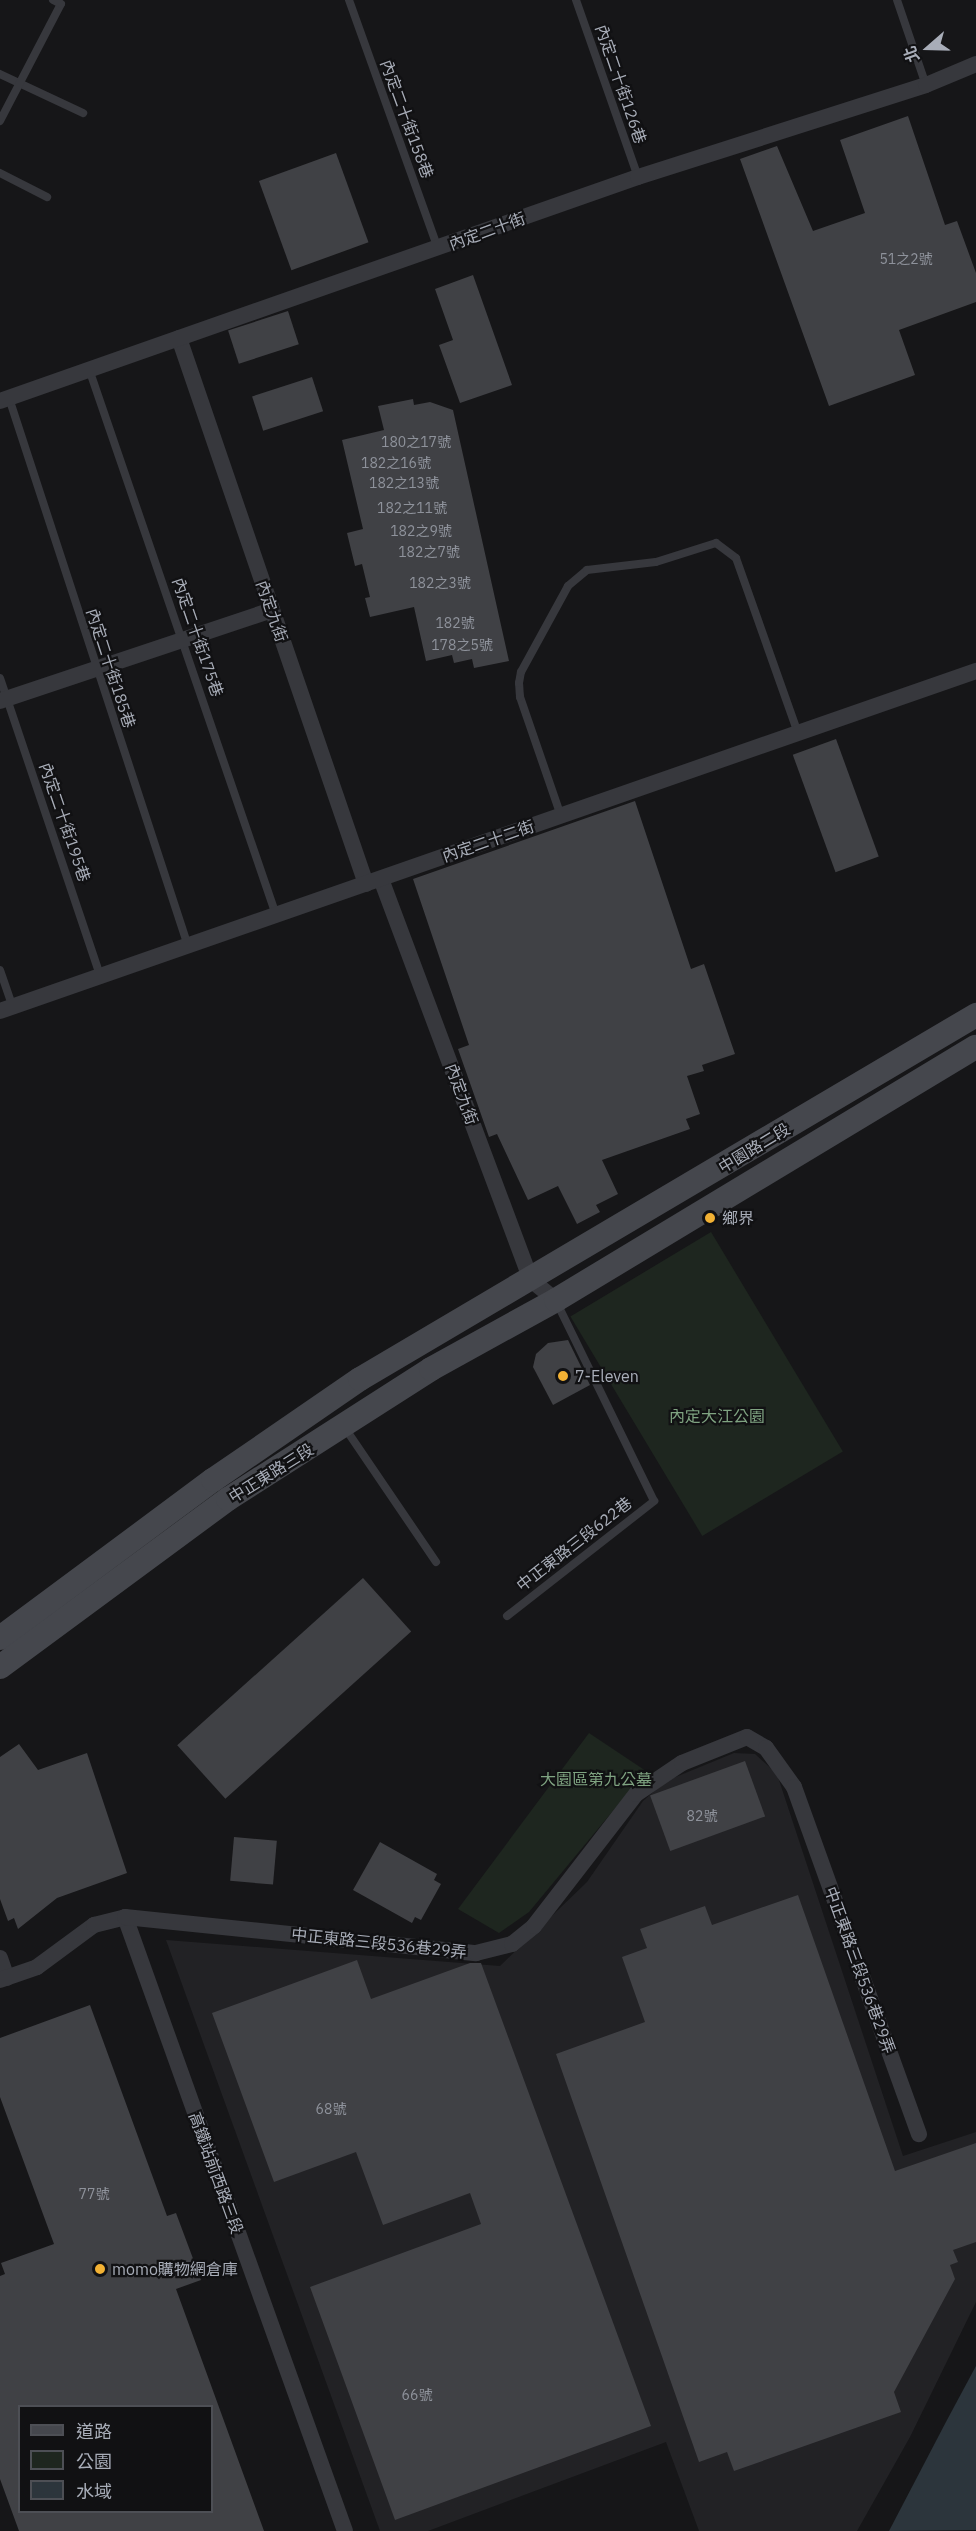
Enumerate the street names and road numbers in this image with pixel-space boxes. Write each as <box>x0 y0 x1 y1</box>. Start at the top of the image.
street label: 內定二十街126巷 <box>592 22 650 146</box>
street label: 內定二十街158巷 <box>377 57 437 181</box>
street label: 內定二十街 <box>446 208 528 254</box>
street label: 內定二十街175巷 <box>169 575 227 699</box>
street label: 內定九街 <box>253 578 291 644</box>
street label: 內定二十街185巷 <box>83 606 139 730</box>
street label: 內定二十街195巷 <box>36 760 94 884</box>
street label: 內定二十二街 <box>439 816 537 866</box>
street label: 內定九街 <box>442 1061 482 1127</box>
street label: 中園路二段 <box>715 1119 793 1177</box>
street label: 中正東路三段 <box>225 1439 317 1507</box>
street label: 中正東路三段622巷 <box>513 1493 635 1595</box>
street label: 中正東路三段536巷29弄 <box>821 1884 899 2056</box>
street label: 中正東路三段536巷29弄 <box>290 1924 468 1962</box>
street label: 高鐵站前西路三段 <box>185 2110 247 2236</box>

